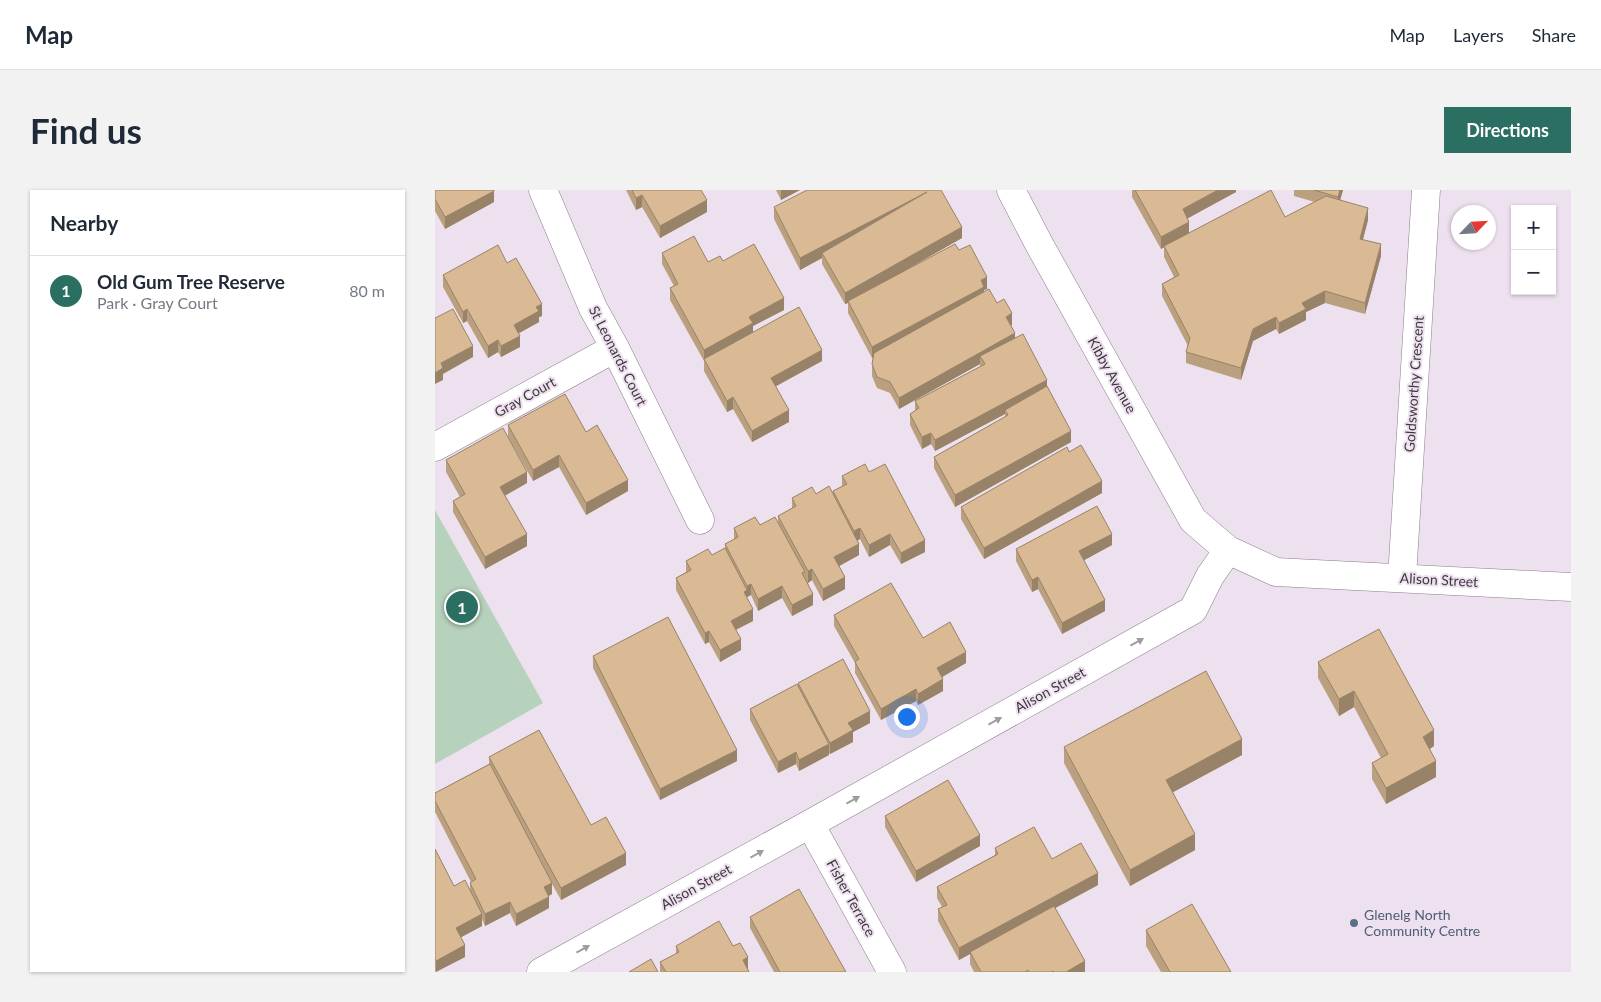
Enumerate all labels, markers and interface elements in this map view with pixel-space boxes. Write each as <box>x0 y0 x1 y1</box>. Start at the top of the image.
text: Map <box>25 20 73 49</box>
text: Map <box>1389 24 1425 46</box>
text: Layers <box>1453 24 1504 46</box>
text: Share <box>1532 24 1576 46</box>
button: Directions <box>1444 107 1571 153</box>
text: Find us <box>30 109 142 151</box>
north arrow <box>1451 205 1496 250</box>
map controls <box>1511 205 1556 295</box>
button: + <box>1511 205 1556 250</box>
text: Nearby <box>50 210 118 235</box>
button: − <box>1511 250 1556 295</box>
text: Old Gum Tree Reserve <box>97 270 285 293</box>
text: 1 <box>61 281 71 300</box>
text: 80 m <box>349 281 385 300</box>
text: Park · Gray Court <box>97 293 218 312</box>
street label: St Leonards Court <box>586 303 651 409</box>
street label: Goldsworthy Crescent <box>1400 315 1427 453</box>
street label: Kibby Avenue <box>1085 334 1140 416</box>
street label: Gray Court <box>491 373 558 420</box>
street label: Alison Street <box>1399 569 1479 590</box>
pin: 1 <box>446 588 478 626</box>
one-way arrow <box>1129 638 1144 646</box>
street label: Alison Street <box>1011 663 1088 716</box>
your location <box>894 704 920 730</box>
one-way arrow <box>987 717 1002 725</box>
one-way arrow <box>846 796 859 805</box>
one-way arrow <box>750 849 763 858</box>
street label: Fisher Terrace <box>823 856 880 939</box>
street label: Alison Street <box>657 860 734 913</box>
place label: Glenelg North Community Centre <box>1364 906 1480 939</box>
marker: Glenelg North Community Centre <box>1348 917 1360 929</box>
one-way arrow <box>577 944 590 953</box>

